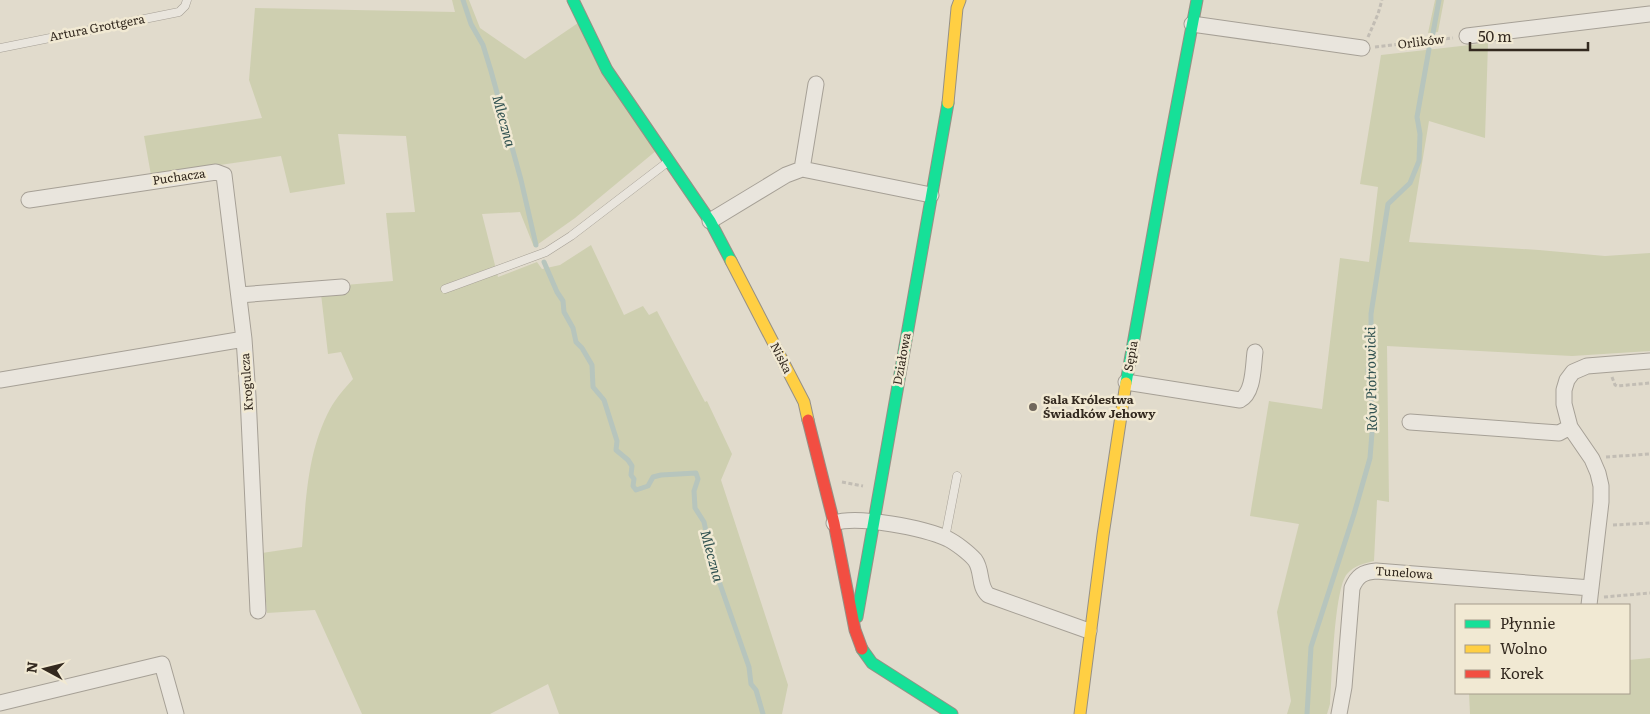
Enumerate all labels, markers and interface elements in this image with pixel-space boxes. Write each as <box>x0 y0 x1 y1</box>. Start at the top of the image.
street label: Artura Grottgera <box>47 9 147 45</box>
scale bar <box>1470 20 1588 52</box>
text: 50 m <box>1478 24 1512 47</box>
street label: Orlików <box>1396 29 1446 53</box>
water label: Mleczna <box>488 93 521 149</box>
street label: Puchacza <box>151 163 207 189</box>
water label: Rów Piotrowicki <box>1359 325 1381 432</box>
street label: Działowa <box>888 331 915 386</box>
street label: Sępia <box>1118 338 1142 373</box>
street label: Niska <box>766 339 798 377</box>
street label: Krogulcza <box>235 352 257 412</box>
place label: Sala Królestwa Świadków Jehowy <box>1043 390 1156 422</box>
marker: Sala Królestwa Świadków Jehowy <box>1027 401 1039 413</box>
water label: Mleczna <box>696 528 729 584</box>
street label: Tunelowa <box>1375 561 1434 583</box>
legend <box>1455 604 1630 694</box>
text: Płynnie <box>1500 611 1555 634</box>
text: Wolno <box>1500 636 1547 659</box>
north arrow <box>20 644 70 694</box>
text: N <box>20 660 42 674</box>
text: Korek <box>1500 661 1544 684</box>

